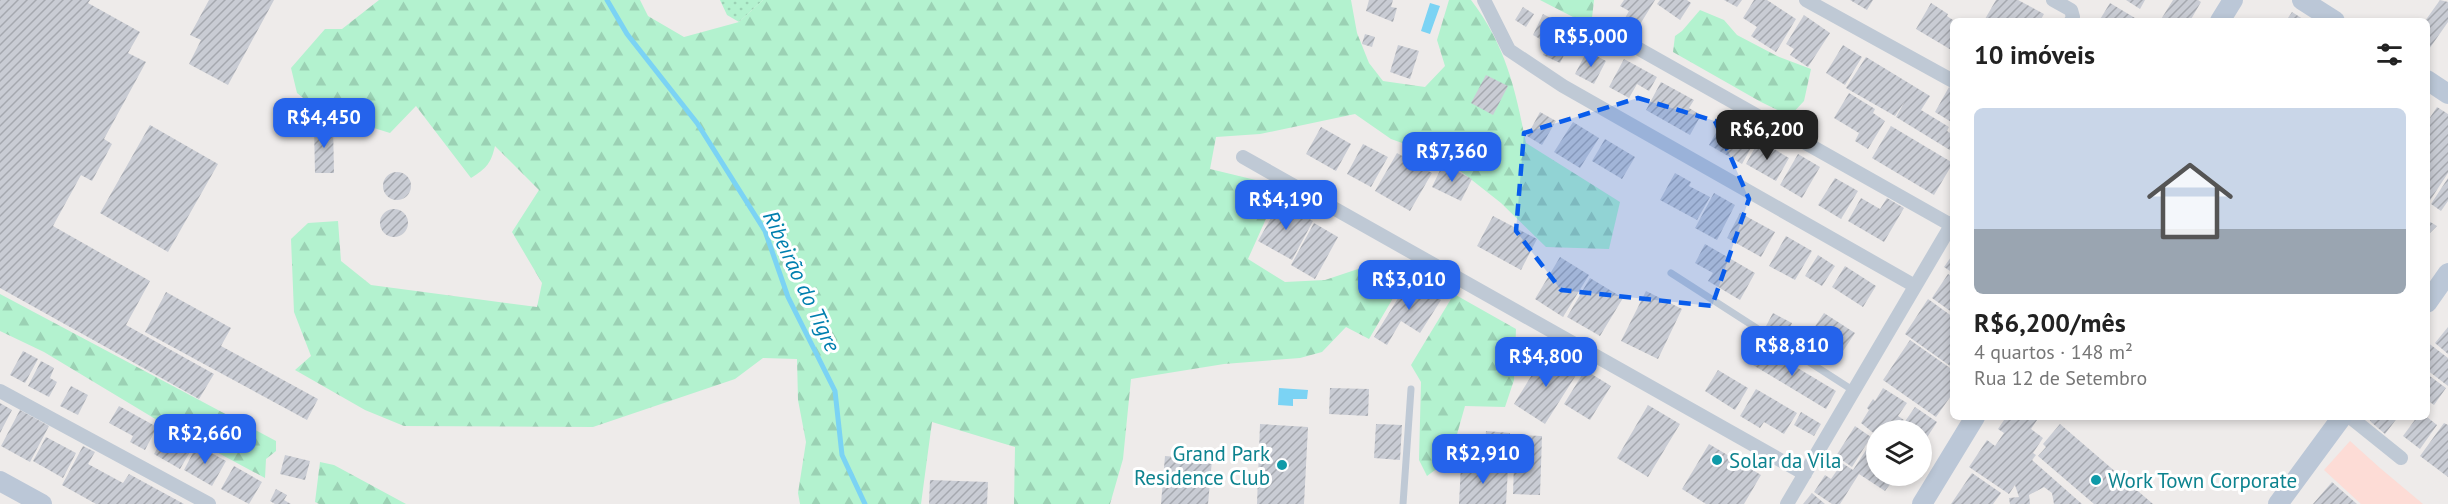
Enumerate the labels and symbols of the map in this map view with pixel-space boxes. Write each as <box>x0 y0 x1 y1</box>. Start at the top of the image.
pin: R$5,000 <box>1536 17 1646 68</box>
pin: R$4,450 <box>269 98 379 149</box>
pin: R$6,200 <box>1712 110 1822 161</box>
pin: R$7,360 <box>1397 132 1507 183</box>
pin: R$4,190 <box>1231 180 1341 231</box>
water label: Ribeirão do Tigre <box>757 206 847 357</box>
pin: R$3,010 <box>1354 260 1464 311</box>
pin: R$8,810 <box>1737 326 1847 377</box>
pin: R$4,800 <box>1491 337 1601 388</box>
pin: R$2,660 <box>150 414 260 465</box>
pin: R$2,910 <box>1428 434 1538 485</box>
place label: Grand Park Residence Club <box>1134 440 1270 491</box>
place label: Solar da Vila <box>1729 447 1842 474</box>
marker: Solar da Vila <box>1710 453 1724 467</box>
marker: Grand Park Residence Club <box>1275 458 1289 472</box>
place label: Work Town Corporate <box>2108 467 2297 494</box>
marker: Work Town Corporate <box>2089 473 2103 487</box>

